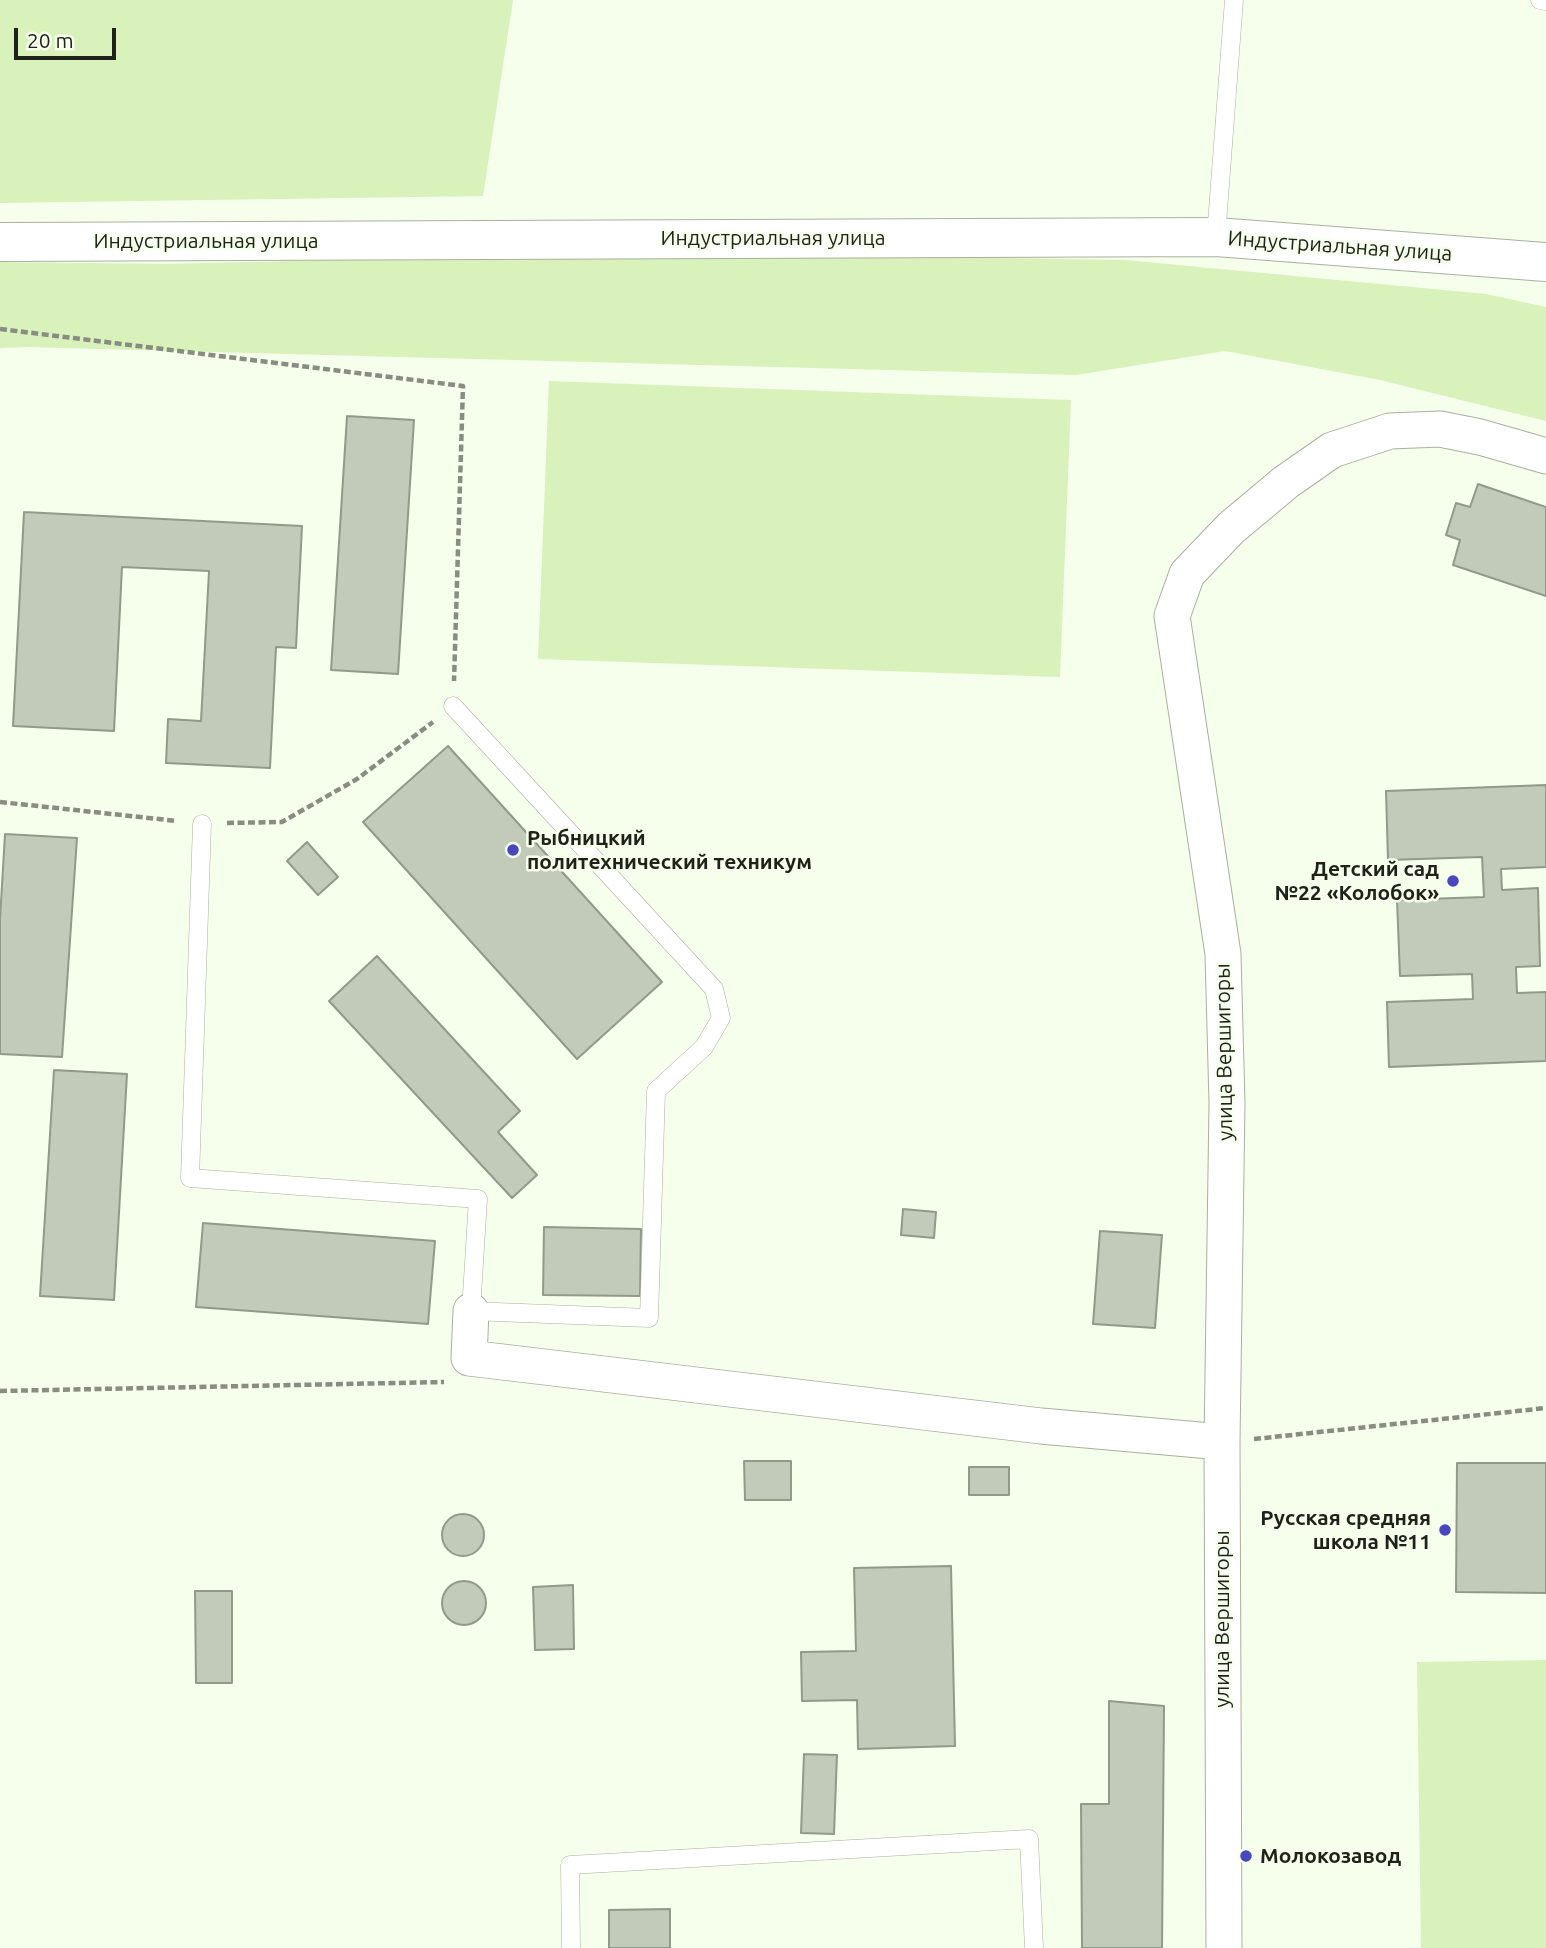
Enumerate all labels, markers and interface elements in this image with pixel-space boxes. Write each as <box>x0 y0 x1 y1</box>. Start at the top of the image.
scale bar <box>18 14 119 58</box>
text: 20 m <box>27 28 74 52</box>
street label: Индустриальная улица <box>661 225 885 251</box>
street label: Индустриальная улица <box>1227 226 1453 266</box>
street label: Индустриальная улица <box>94 228 318 254</box>
place label: Рыбницкий политехнический техникум <box>527 825 812 875</box>
marker: Рыбницкий политехнический техникум <box>505 842 521 858</box>
place label: Детский сад №22 «Колобок» <box>1275 856 1439 906</box>
marker: Детский сад №22 «Колобок» <box>1445 873 1461 889</box>
street label: улица Вершигоры <box>1210 963 1238 1141</box>
place label: Русская средняя школа №11 <box>1260 1505 1431 1555</box>
marker: Русская средняя школа №11 <box>1437 1522 1453 1538</box>
street label: улица Вершигоры <box>1209 1530 1235 1708</box>
place label: Молокозавод <box>1260 1843 1401 1869</box>
marker: Молокозавод <box>1238 1848 1254 1864</box>

